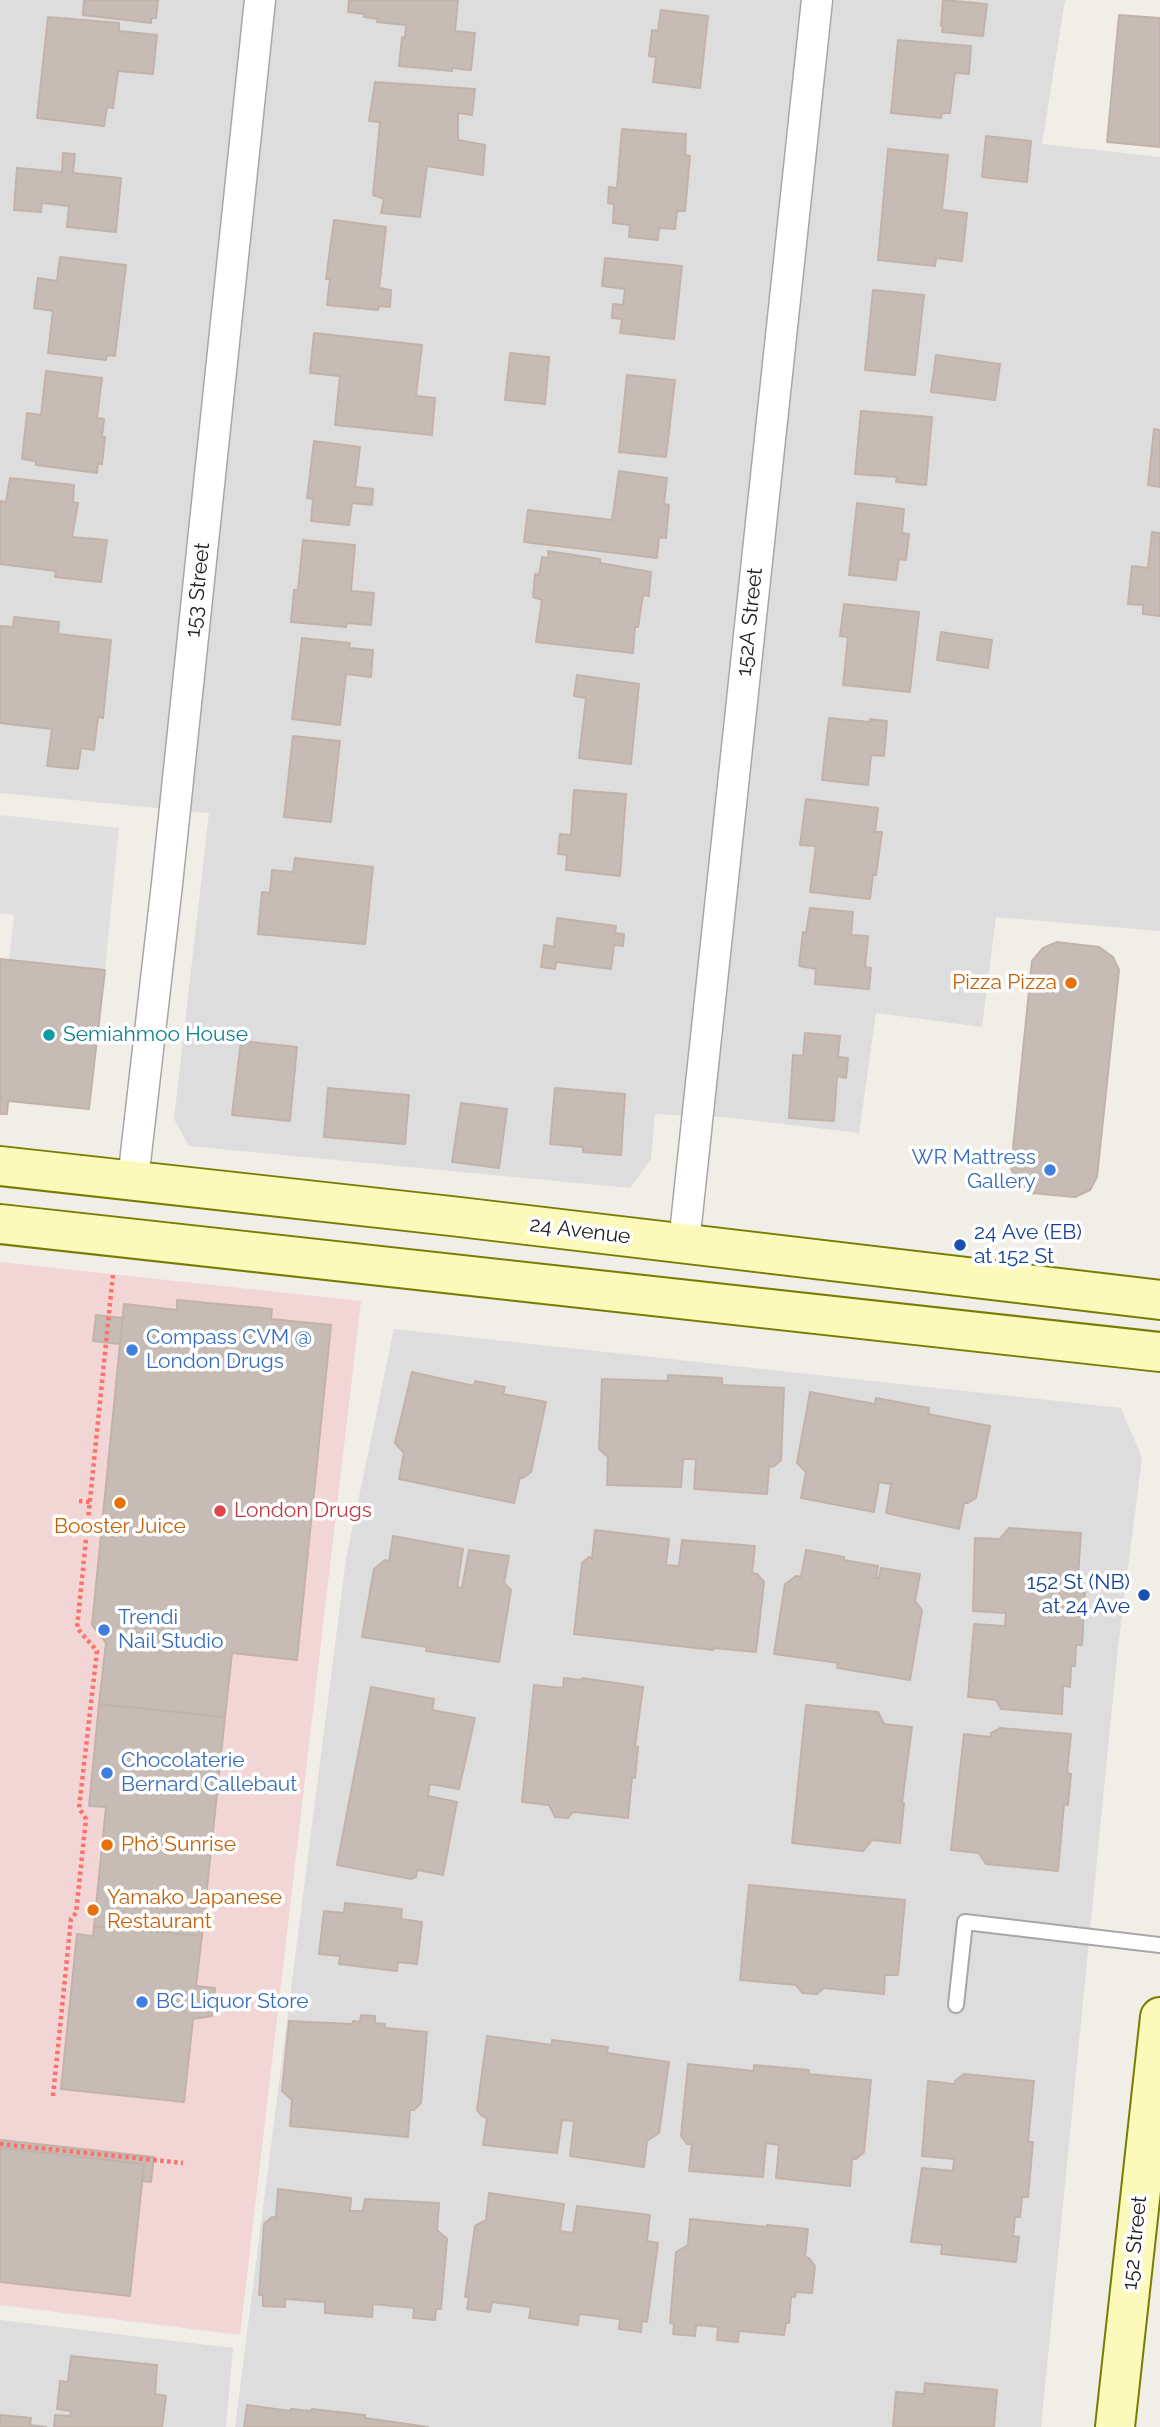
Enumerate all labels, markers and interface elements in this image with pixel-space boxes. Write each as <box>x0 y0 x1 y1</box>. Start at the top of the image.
street label: 153 Street <box>180 541 216 639</box>
street label: 152A Street <box>732 566 768 678</box>
place label: Pizza Pizza <box>952 970 1057 996</box>
marker: Pizza Pizza <box>1063 975 1079 991</box>
place label: Semiahmoo House <box>63 1022 248 1048</box>
marker: Semiahmoo House <box>41 1027 57 1043</box>
place label: WR Mattress Gallery <box>912 1145 1036 1195</box>
marker: WR Mattress Gallery <box>1042 1162 1058 1178</box>
street label: 24 Avenue <box>528 1212 632 1250</box>
place label: 24 Ave (EB) at 152 St <box>974 1220 1082 1270</box>
marker: 24 Ave (EB) at 152 St <box>952 1237 968 1253</box>
place label: Compass CVM @ London Drugs <box>146 1325 312 1375</box>
marker: Compass CVM @ London Drugs <box>124 1342 140 1358</box>
marker: Booster Juice <box>112 1495 128 1511</box>
place label: London Drugs <box>234 1498 372 1524</box>
marker: London Drugs <box>212 1503 228 1519</box>
place label: Booster Juice <box>54 1514 186 1540</box>
place label: 152 St (NB) at 24 Ave <box>1027 1570 1130 1620</box>
marker: 152 St (NB) at 24 Ave <box>1136 1587 1152 1603</box>
place label: Trendi Nail Studio <box>118 1605 223 1655</box>
marker: Trendi Nail Studio <box>96 1622 112 1638</box>
place label: Chocolaterie Bernard Callebaut <box>121 1748 297 1798</box>
marker: Chocolaterie Bernard Callebaut <box>99 1765 115 1781</box>
place label: Phở Sunrise <box>121 1832 236 1858</box>
marker: Phở Sunrise <box>99 1837 115 1853</box>
place label: Yamako Japanese Restaurant <box>107 1885 282 1935</box>
marker: Yamako Japanese Restaurant <box>85 1902 101 1918</box>
place label: BC Liquor Store <box>156 1989 308 2015</box>
marker: BC Liquor Store <box>134 1994 150 2010</box>
street label: 152 Street <box>1118 2194 1152 2292</box>

